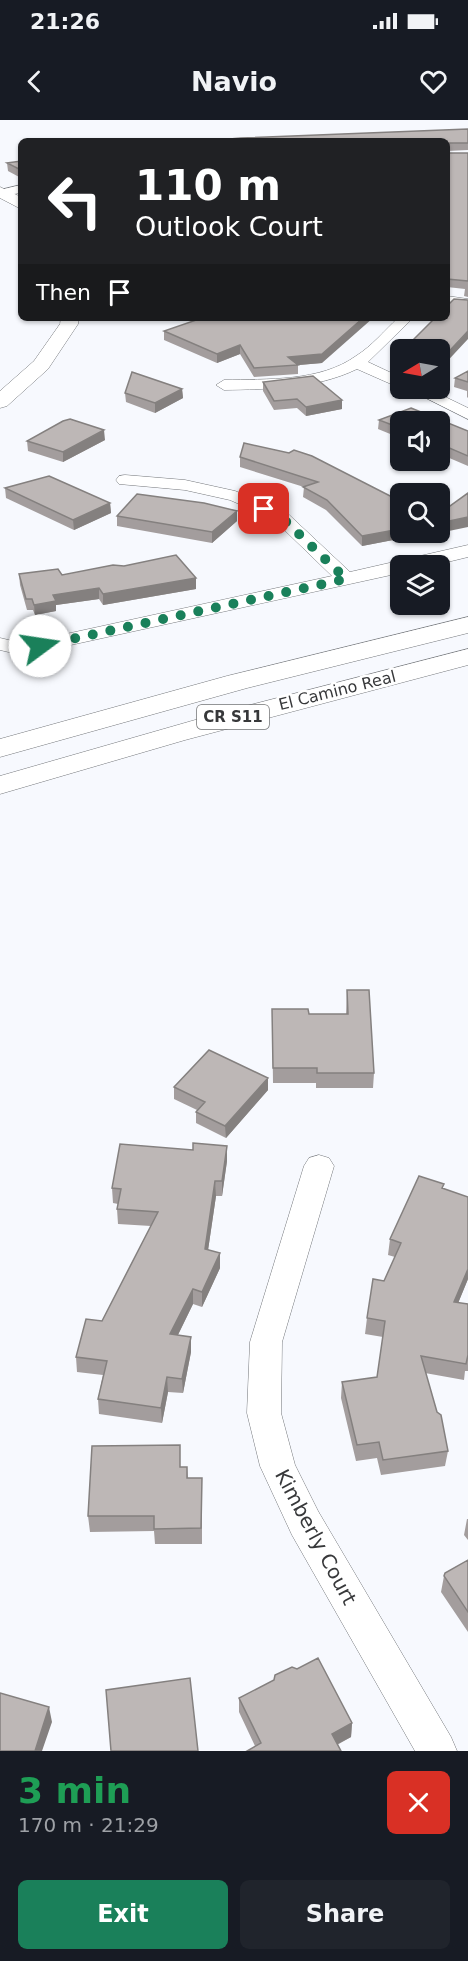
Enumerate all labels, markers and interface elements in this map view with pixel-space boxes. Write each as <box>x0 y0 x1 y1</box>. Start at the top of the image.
text: 21:26 <box>30 9 100 34</box>
icon: back <box>18 65 51 98</box>
icon: heart <box>417 65 450 98</box>
text: Navio <box>191 66 277 97</box>
text: 110 m <box>135 161 281 210</box>
icon: left <box>36 162 114 240</box>
text: Outlook Court <box>135 211 323 242</box>
icon: arrive <box>103 276 136 309</box>
text: Then <box>36 280 91 305</box>
north arrow <box>390 339 450 399</box>
map controls <box>390 339 450 615</box>
button: sound <box>390 411 450 471</box>
pin <box>238 483 289 534</box>
button: search <box>390 483 450 543</box>
icon: arrive <box>247 492 280 525</box>
button: layers <box>390 555 450 615</box>
position arrow <box>8.0 614 72.0 678</box>
street label: El Camino Real <box>277 667 398 714</box>
road number: CR S11 <box>197 705 269 729</box>
street label: Kimberly Court <box>270 1465 362 1609</box>
text: 3 min <box>18 1770 131 1811</box>
button: close <box>387 1771 450 1834</box>
text: 170 m · 21:29 <box>18 1813 159 1837</box>
button: Exit <box>18 1880 228 1949</box>
button: Share <box>240 1880 450 1949</box>

